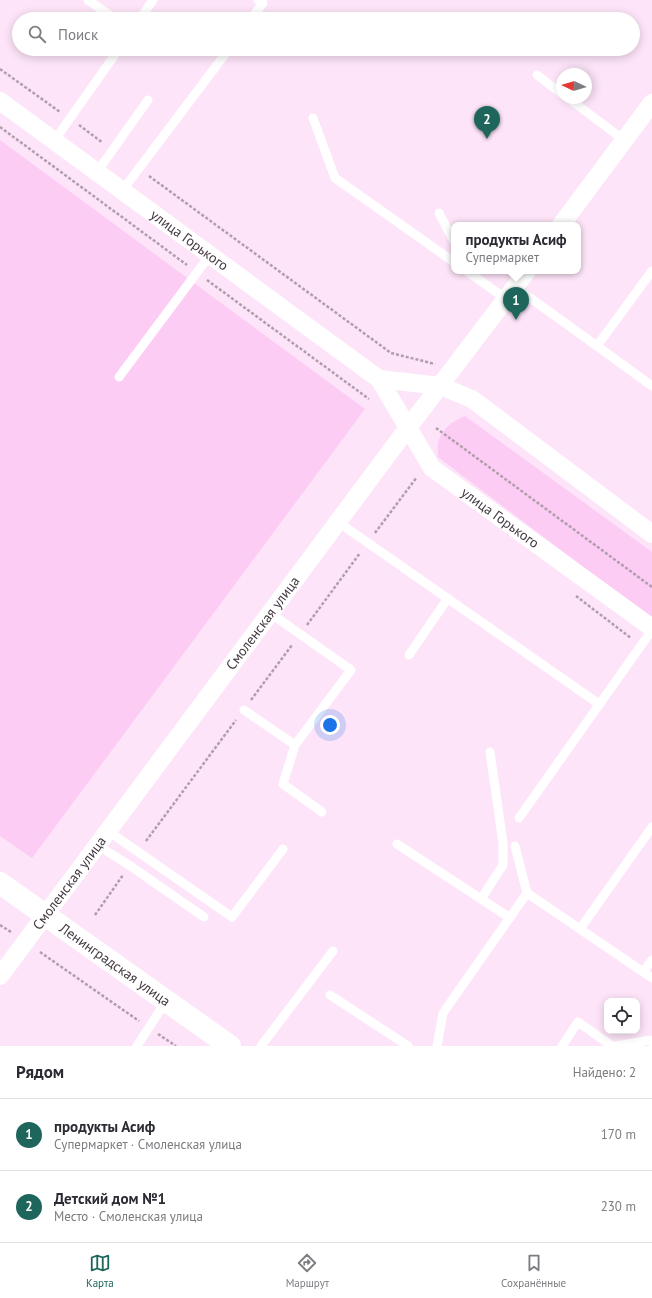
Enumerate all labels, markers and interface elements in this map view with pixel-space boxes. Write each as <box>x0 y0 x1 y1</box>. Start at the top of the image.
search box <box>12 12 640 56</box>
icon: search <box>26 23 48 45</box>
text: Поиск <box>58 25 98 44</box>
north arrow <box>556 68 592 104</box>
pin: 2 <box>474 106 500 139</box>
street label: улица Горького <box>147 205 232 275</box>
popup <box>451 222 581 274</box>
text: продукты Асиф <box>465 230 567 249</box>
text: Супермаркет <box>465 249 539 266</box>
pin: 1 <box>503 287 529 320</box>
street label: улица Горького <box>458 483 543 552</box>
street label: Смоленская улица <box>222 573 303 673</box>
your location <box>320 715 340 735</box>
street label: Смоленская улица <box>29 832 110 933</box>
street label: Ленинградская улица <box>55 918 174 1010</box>
map controls <box>604 998 640 1034</box>
button: locate <box>604 998 640 1034</box>
text: Рядом <box>16 1061 64 1083</box>
text: Найдено: 2 <box>573 1064 636 1081</box>
text: продукты Асиф <box>54 1117 155 1136</box>
text: 1 <box>25 1126 33 1143</box>
text: 170 m <box>601 1126 636 1143</box>
text: Супермаркет · Смоленская улица <box>54 1136 242 1153</box>
text: Детский дом №1 <box>54 1189 166 1208</box>
text: 2 <box>25 1198 33 1215</box>
text: 230 m <box>601 1198 636 1215</box>
text: Место · Смоленская улица <box>54 1208 203 1225</box>
tab: Карта <box>86 1252 114 1290</box>
tab: Маршрут <box>286 1252 329 1290</box>
tab: Сохранённые <box>501 1252 566 1290</box>

